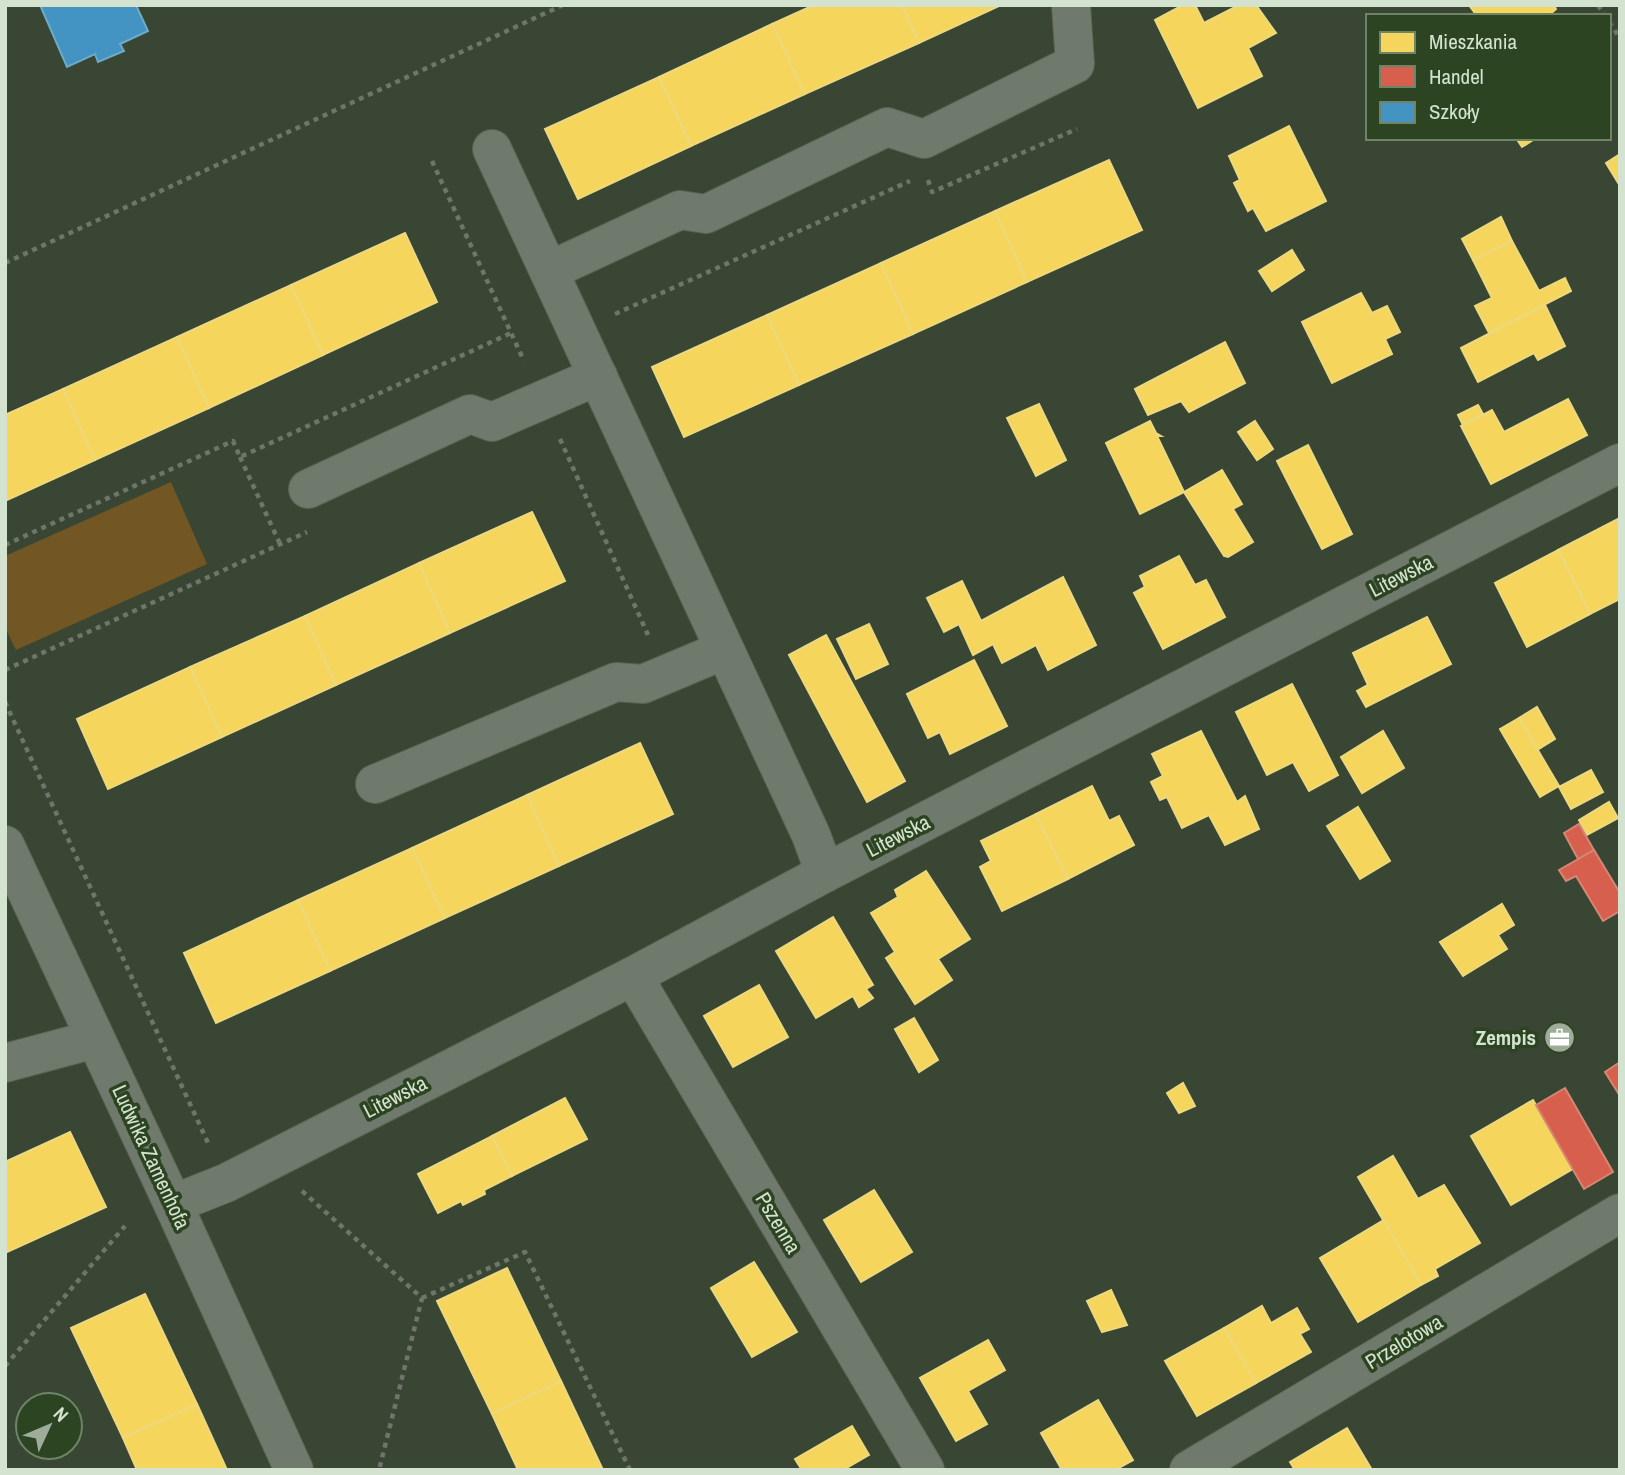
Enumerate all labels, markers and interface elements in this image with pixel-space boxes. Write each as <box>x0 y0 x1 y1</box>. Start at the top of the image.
legend <box>1366 14 1611 140</box>
text: Mieszkania <box>1429 27 1517 56</box>
text: Handel <box>1429 62 1484 91</box>
text: Szkoły <box>1429 97 1480 126</box>
street label: Litewska <box>1364 547 1438 604</box>
street label: Litewska <box>861 807 935 864</box>
office icon: Zempis <box>1542 1021 1576 1055</box>
place label: Zempis <box>1476 1023 1536 1052</box>
street label: Litewska <box>358 1068 432 1125</box>
street label: Ludwika Zamenhofa <box>105 1080 198 1234</box>
street label: Pszenna <box>749 1187 808 1259</box>
street label: Przelotowa <box>1360 1307 1448 1376</box>
north arrow <box>14 1391 84 1461</box>
text: N <box>48 1401 74 1427</box>

